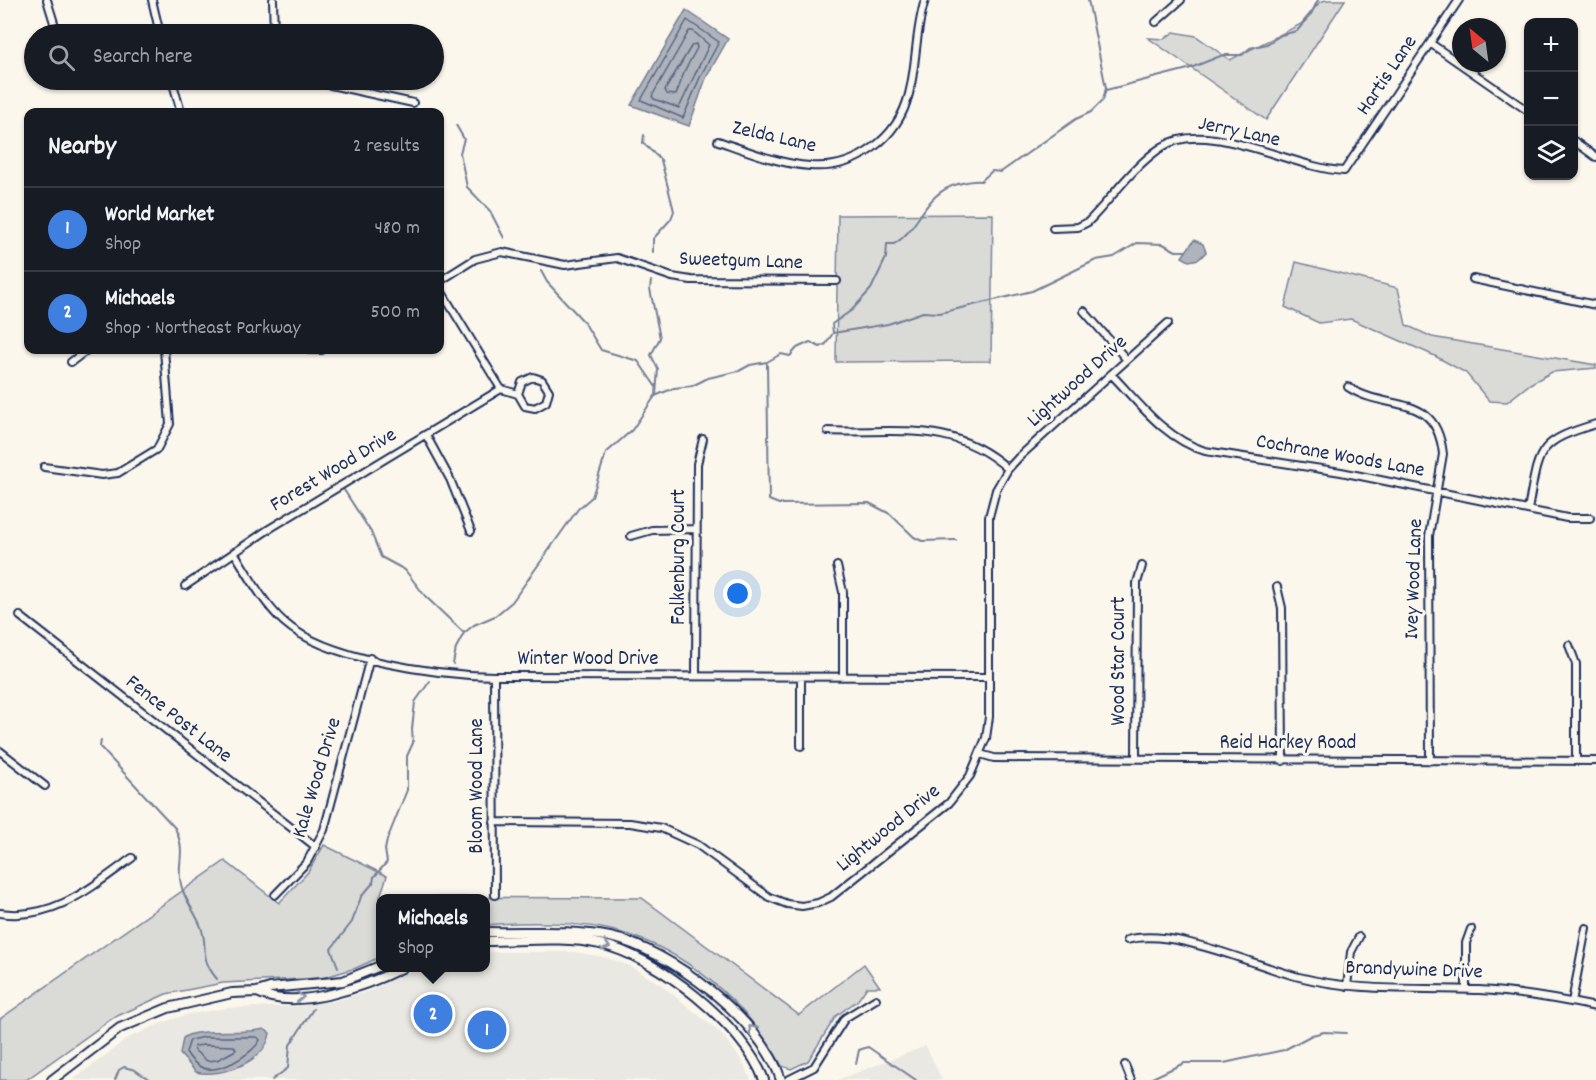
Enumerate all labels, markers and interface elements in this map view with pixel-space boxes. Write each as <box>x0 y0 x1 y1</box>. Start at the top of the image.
north arrow <box>1452 18 1506 72</box>
map controls <box>1524 18 1578 180</box>
button: + <box>1524 18 1578 72</box>
search box <box>24 24 444 90</box>
street label: Hartis Lane <box>1350 30 1426 122</box>
icon: search <box>45 41 78 74</box>
text: Search here <box>93 42 192 73</box>
button: − <box>1524 72 1578 126</box>
street label: Jerry Lane <box>1195 110 1283 156</box>
street label: Zelda Lane <box>729 114 819 162</box>
button: layers <box>1524 126 1578 180</box>
text: Nearby <box>48 129 116 166</box>
text: 2 results <box>353 133 420 161</box>
text: World Market <box>105 200 214 231</box>
text: 1 <box>65 215 70 243</box>
text: 480 m <box>374 215 420 243</box>
text: Shop <box>105 231 141 259</box>
street label: Sweetgum Lane <box>679 245 803 279</box>
text: Michaels <box>105 284 175 315</box>
text: 2 <box>63 299 72 327</box>
text: 500 m <box>371 299 420 327</box>
text: Shop · Northeast Parkway <box>105 315 301 343</box>
street label: Lightwood Drive <box>1021 329 1135 435</box>
street label: Forest Wood Drive <box>265 421 403 521</box>
street label: Cochrane Woods Lane <box>1253 427 1427 487</box>
street label: Falkenburg Court <box>665 489 695 625</box>
street label: Ivey Wood Lane <box>1398 518 1432 640</box>
your location <box>723 579 752 608</box>
street label: Wood Star Court <box>1105 596 1135 726</box>
street label: Winter Wood Drive <box>517 645 659 675</box>
street label: Fence Post Lane <box>118 669 238 771</box>
street label: Kale Wood Drive <box>285 714 351 842</box>
street label: Bloom Wood Lane <box>463 718 493 854</box>
street label: Reid Harkey Road <box>1220 729 1356 759</box>
street label: Lightwood Drive <box>830 778 948 880</box>
popup <box>376 894 490 972</box>
text: Michaels <box>398 904 468 935</box>
text: Shop <box>398 935 434 963</box>
one-way arrow <box>601 939 611 952</box>
street label: Brandywine Drive <box>1345 954 1483 988</box>
one-way arrow <box>296 991 305 1004</box>
pin: 2 <box>414 992 452 1036</box>
pin: 1 <box>468 1008 506 1052</box>
one-way arrow <box>749 1025 760 1036</box>

